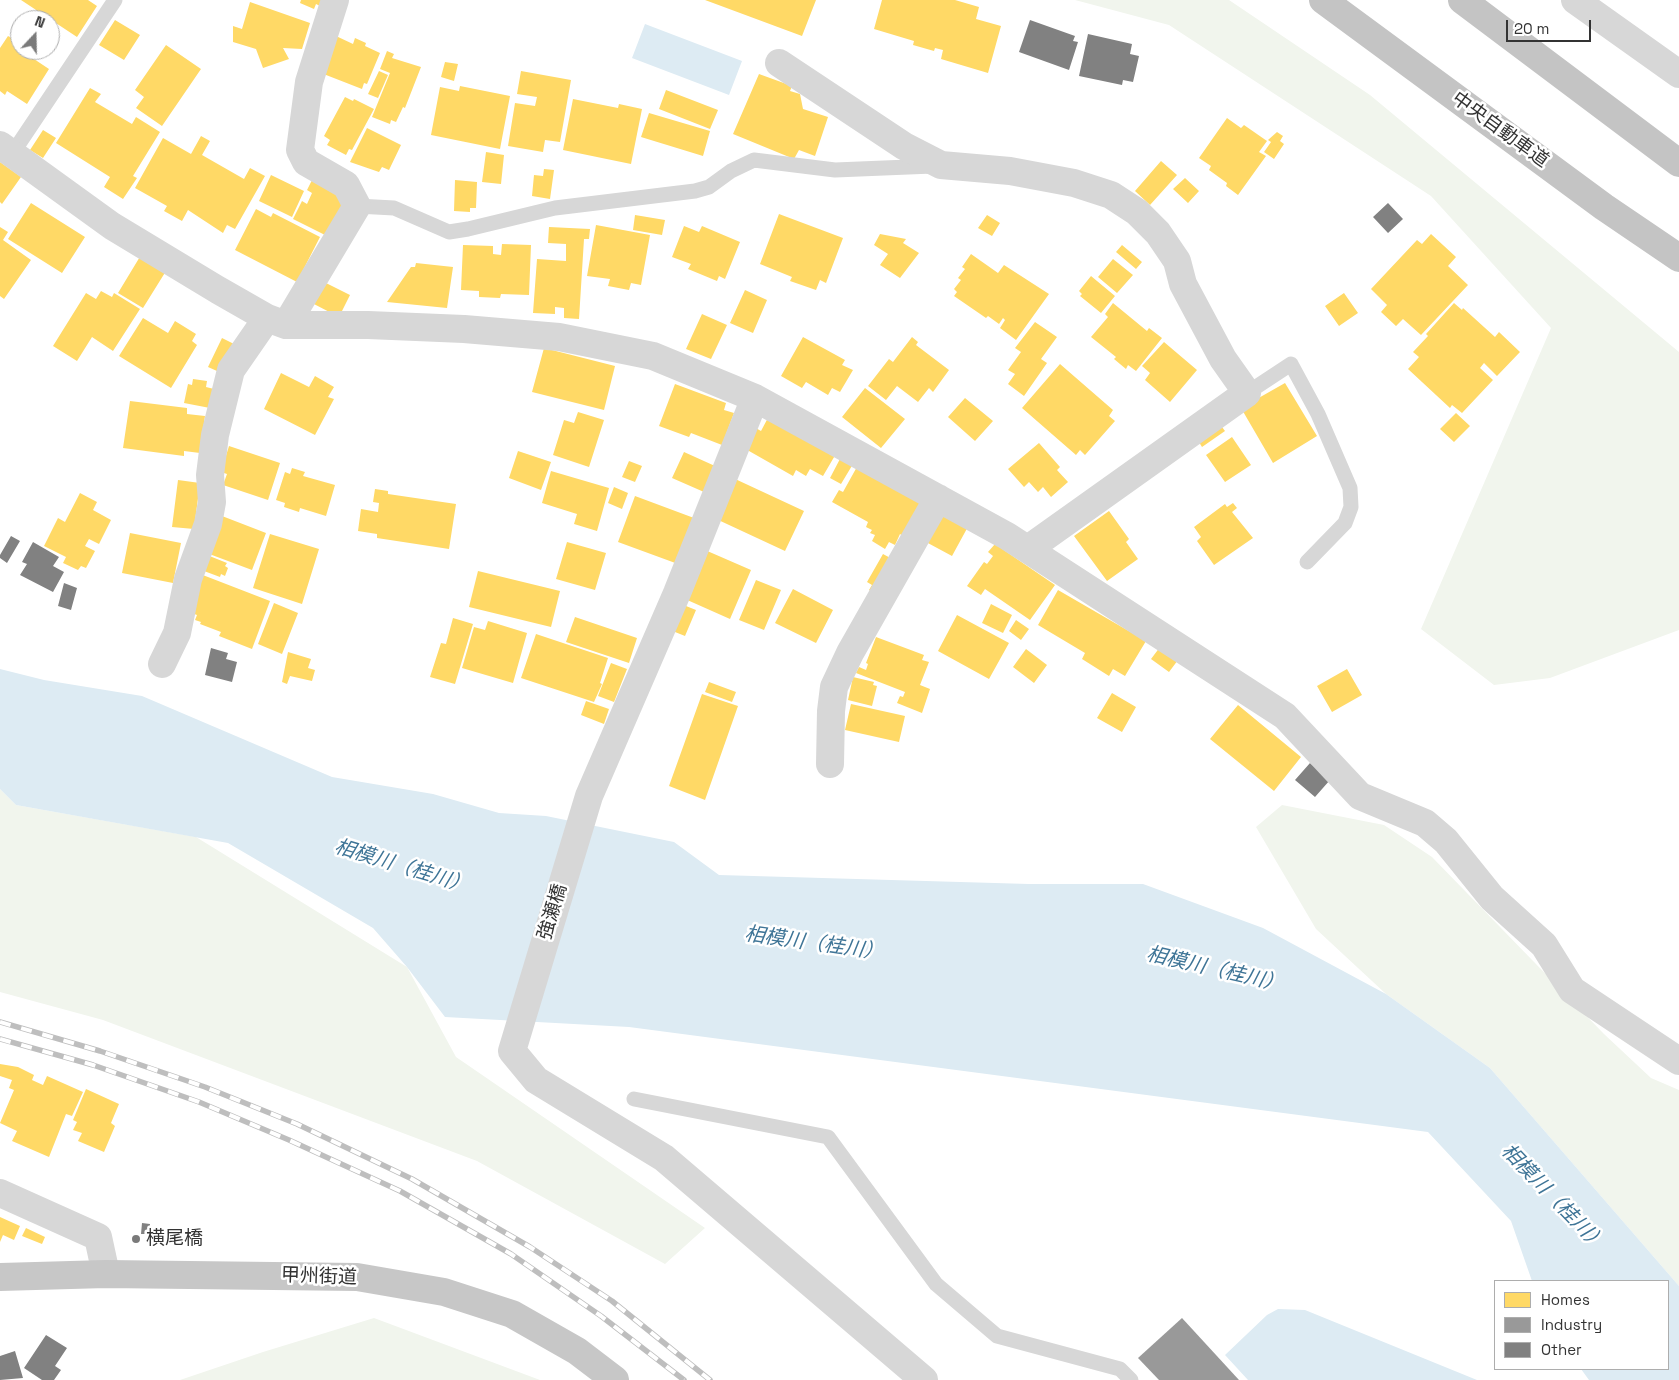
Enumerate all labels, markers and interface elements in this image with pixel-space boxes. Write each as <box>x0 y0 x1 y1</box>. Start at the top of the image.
north arrow <box>10 10 60 60</box>
scale bar <box>1509 10 1594 42</box>
text: N <box>32 12 48 32</box>
text: 20 m <box>1514 19 1549 38</box>
street label: 中央自動車道 <box>1447 87 1553 173</box>
water label: 相模川（桂川） <box>332 835 472 899</box>
street label: 強瀬橋 <box>534 881 572 943</box>
water label: 相模川（桂川） <box>743 922 885 966</box>
water label: 相模川（桂川） <box>1144 943 1286 997</box>
water label: 相模川（桂川） <box>1496 1139 1610 1257</box>
place label: 横尾橋 <box>146 1228 203 1250</box>
marker: 横尾橋 <box>130 1233 142 1245</box>
street label: 甲州街道 <box>281 1264 357 1290</box>
legend <box>1494 1280 1669 1370</box>
text: Homes <box>1541 1290 1590 1309</box>
text: Industry <box>1541 1315 1602 1334</box>
text: Other <box>1541 1340 1582 1359</box>

